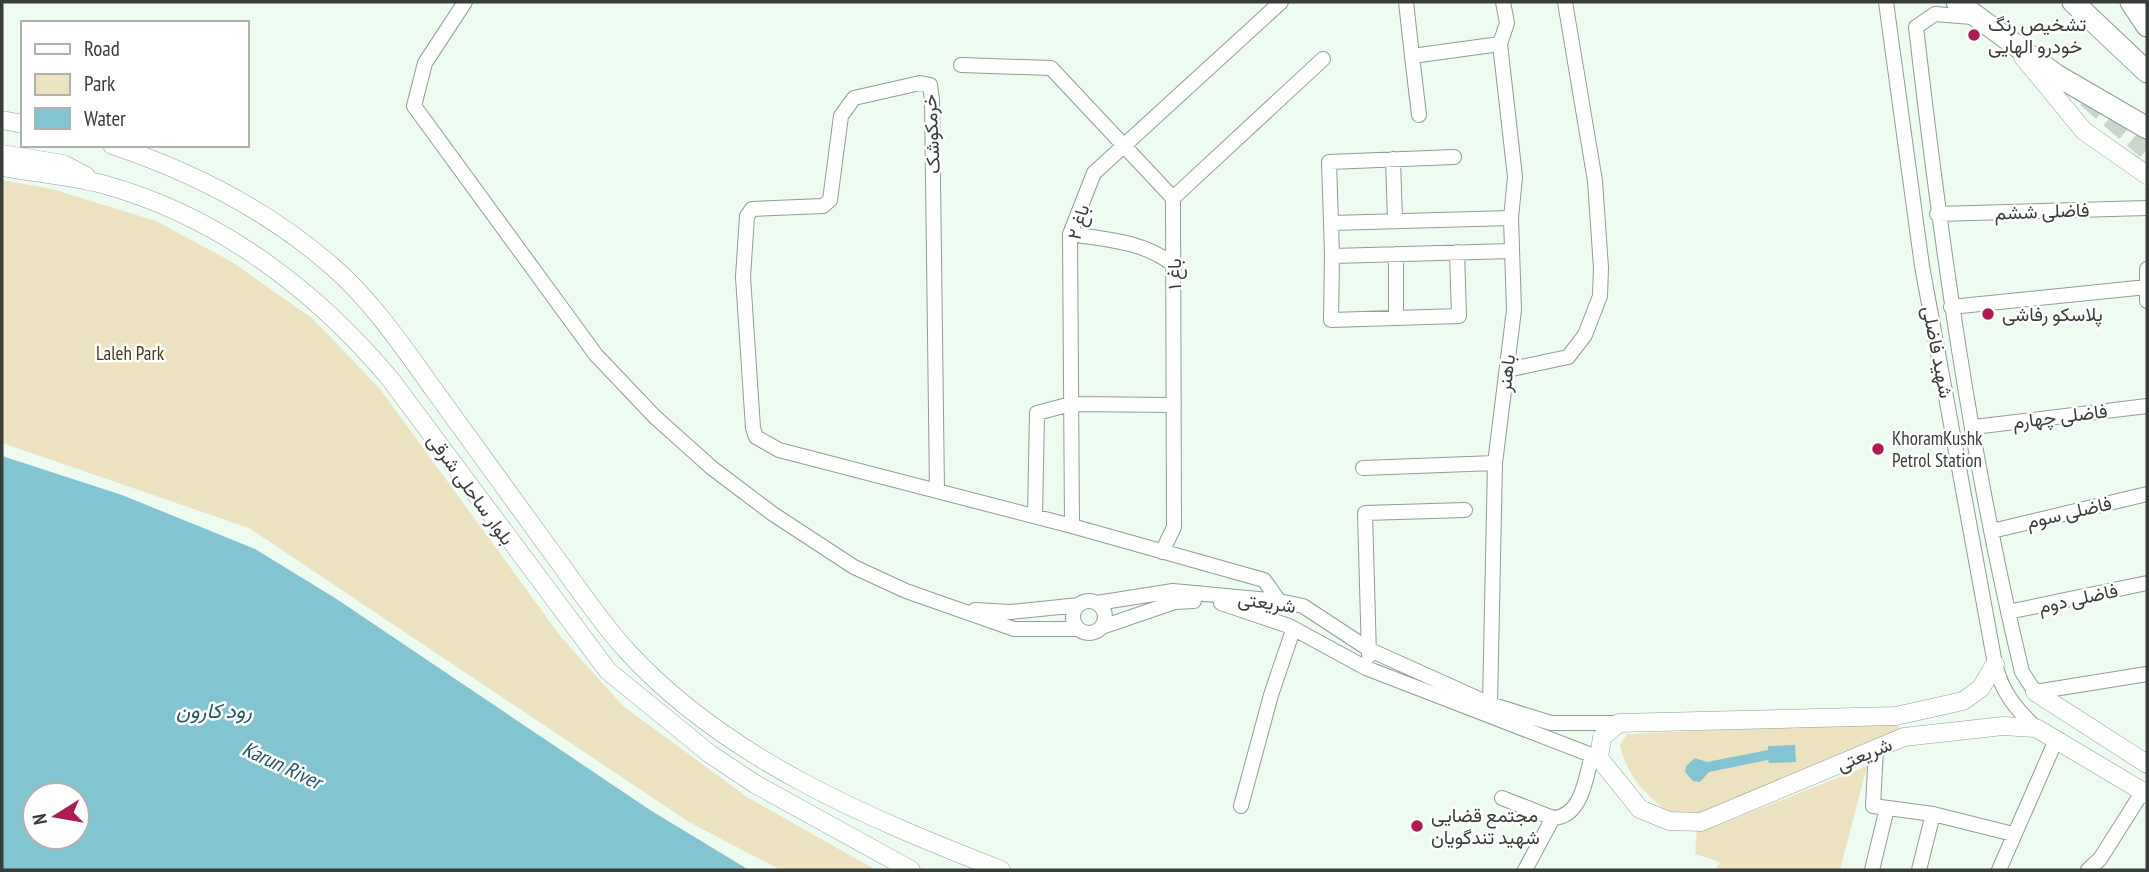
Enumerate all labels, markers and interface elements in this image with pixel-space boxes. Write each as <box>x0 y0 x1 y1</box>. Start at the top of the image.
place label: تشخیص رنگ خودرو الهایی <box>1988 12 2087 58</box>
legend <box>21 21 248 147</box>
marker: تشخیص رنگ خودرو الهایی <box>1966 27 1982 43</box>
text: Road <box>84 35 120 62</box>
text: Park <box>84 70 115 97</box>
street label: خرمکوشک <box>917 94 945 174</box>
text: Water <box>84 105 126 132</box>
street label: فاضلی ششم <box>1994 197 2090 226</box>
street label: باغ ۲ <box>1062 202 1095 243</box>
street label: باغ ۱ <box>1162 259 1187 289</box>
place label: پلاسکو رفاشی <box>2002 302 2103 328</box>
street label: شهید فاضلی <box>1917 304 1959 400</box>
marker: پلاسکو رفاشی <box>1980 306 1996 322</box>
park label: Laleh Park <box>96 341 165 365</box>
street label: باهنر <box>1492 353 1520 394</box>
street label: فاضلی چهارم <box>2011 398 2109 436</box>
place label: KhoramKushk Petrol Station <box>1892 426 1983 472</box>
street label: بلوار ساحلی شرقی <box>422 428 520 550</box>
marker: KhoramKushk Petrol Station <box>1870 441 1886 457</box>
street label: فاضلی سوم <box>2024 491 2114 534</box>
street label: فاضلی دوم <box>2036 578 2120 619</box>
street label: شریعتی <box>1236 586 1298 618</box>
water label: رود کارون <box>176 697 252 724</box>
street label: شریعتی <box>1832 732 1896 776</box>
water label: Karun River <box>238 735 329 796</box>
north arrow <box>21 781 91 851</box>
place label: مجتمع قضایی شهید تندگویان <box>1431 803 1540 849</box>
text: N <box>27 812 52 827</box>
marker: مجتمع قضایی شهید تندگویان <box>1409 818 1425 834</box>

